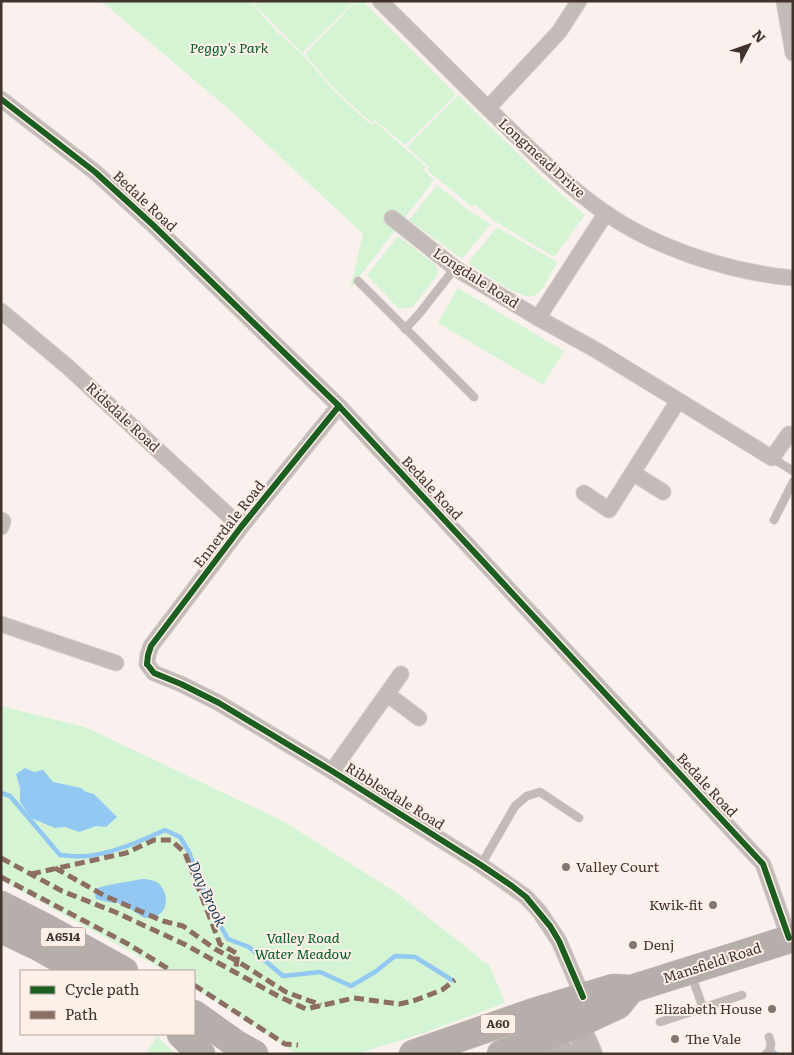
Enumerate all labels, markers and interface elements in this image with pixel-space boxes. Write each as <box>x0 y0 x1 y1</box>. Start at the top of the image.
north arrow <box>724 20 774 70</box>
text: N <box>748 25 771 47</box>
park label: Peggy's Park <box>190 37 269 57</box>
street label: Longmead Drive <box>495 113 590 202</box>
street label: Bedale Road <box>109 165 183 236</box>
street label: Longdale Road <box>430 242 524 313</box>
street label: Ridsdale Road <box>82 377 165 456</box>
street label: Bedale Road <box>398 451 468 524</box>
street label: Ennerdale Road <box>188 475 269 571</box>
street label: Bedale Road <box>673 748 743 821</box>
street label: Ribblesdale Road <box>342 757 449 834</box>
place label: Valley Court <box>576 856 659 876</box>
water label: Day Brook <box>183 857 234 931</box>
marker: Valley Court <box>560 861 572 873</box>
place label: Kwik-fit <box>649 894 703 914</box>
marker: Kwik-fit <box>707 899 719 911</box>
park label: Valley Road Water Meadow <box>254 927 352 963</box>
road number: A6514 <box>40 928 86 946</box>
place label: Denj <box>643 934 674 954</box>
street label: Mansfield Road <box>660 937 764 987</box>
marker: Denj <box>627 939 639 951</box>
legend <box>20 970 195 1035</box>
text: Cycle path <box>65 977 140 1000</box>
place label: Elizabeth House <box>654 998 762 1018</box>
text: Path <box>65 1002 98 1025</box>
marker: Elizabeth House <box>766 1003 778 1015</box>
road number: A60 <box>480 1014 516 1034</box>
place label: The Vale <box>685 1028 741 1048</box>
marker: The Vale <box>669 1033 681 1045</box>

